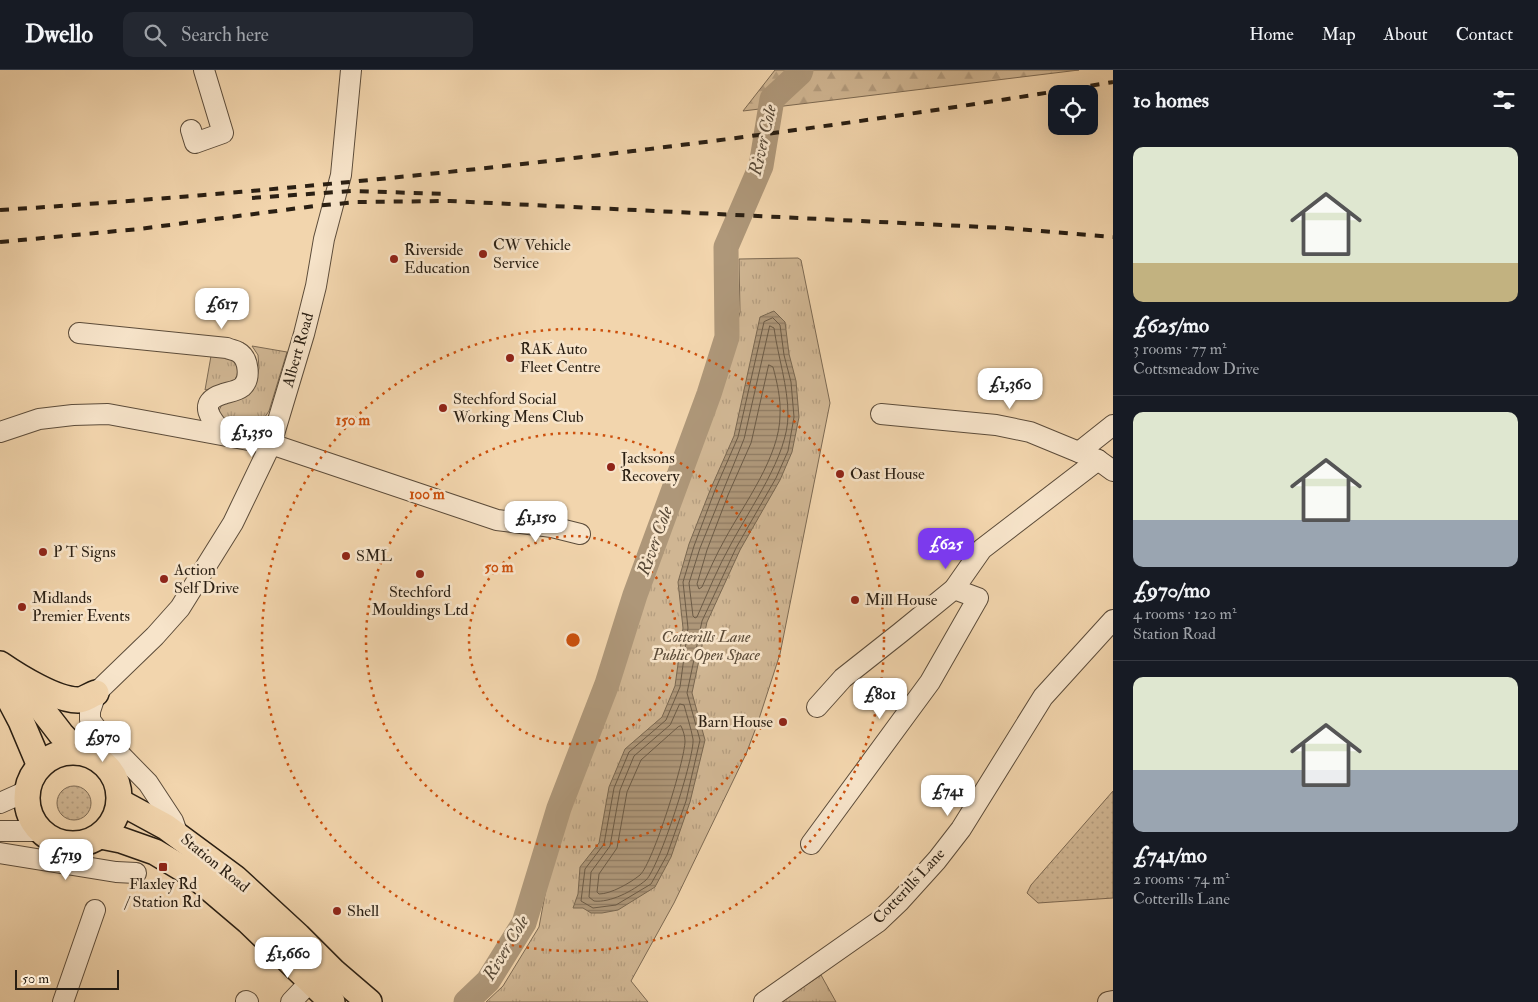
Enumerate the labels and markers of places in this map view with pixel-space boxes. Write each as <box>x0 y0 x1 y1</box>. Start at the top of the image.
place label: CW Vehicle Service <box>493 235 571 273</box>
place label: Riverside Education <box>404 240 470 278</box>
marker: CW Vehicle Service <box>477 248 489 260</box>
marker: Riverside Education <box>388 253 400 265</box>
pin: £617 <box>192 288 252 330</box>
place label: RAK Auto Fleet Centre <box>520 339 601 377</box>
marker: RAK Auto Fleet Centre <box>504 352 516 364</box>
pin: £1,360 <box>969 368 1051 410</box>
place label: Stechford Social Working Mens Club <box>452 389 584 427</box>
marker: Stechford Social Working Mens Club <box>437 402 449 414</box>
pin: £1,350 <box>211 416 293 458</box>
place label: Jacksons Recovery <box>620 448 680 486</box>
marker: Jacksons Recovery <box>605 461 617 473</box>
place label: Oast House <box>850 464 925 484</box>
marker: Oast House <box>834 468 846 480</box>
pin: £1,150 <box>495 500 577 543</box>
pin: £625 <box>916 528 976 570</box>
place label: P T Signs <box>53 542 116 562</box>
marker: P T Signs <box>37 546 49 558</box>
place label: SML <box>356 546 392 566</box>
marker: SML <box>340 550 352 562</box>
place label: Action Self Drive <box>173 560 239 598</box>
marker: Stechford Mouldings Ltd <box>414 568 426 580</box>
marker: Action Self Drive <box>158 573 170 585</box>
place label: Stechford Mouldings Ltd <box>372 582 469 620</box>
place label: Midlands Premier Events <box>32 588 130 626</box>
place label: Mill House <box>865 590 938 610</box>
marker: Mill House <box>849 594 861 606</box>
marker: Midlands Premier Events <box>16 601 28 613</box>
centre of rings <box>564 631 582 649</box>
pin: £801 <box>850 678 910 720</box>
place label: Barn House <box>697 712 773 732</box>
marker: Barn House <box>777 716 789 728</box>
pin: £970 <box>73 720 133 763</box>
pin: £741 <box>918 774 978 817</box>
pin: £719 <box>36 838 96 881</box>
marker: Flaxley Rd / Station Rd <box>157 861 169 873</box>
place label: Flaxley Rd / Station Rd <box>124 874 201 912</box>
place label: Shell <box>347 901 379 921</box>
marker: Shell <box>331 905 343 917</box>
pin: £1,660 <box>247 936 329 979</box>

